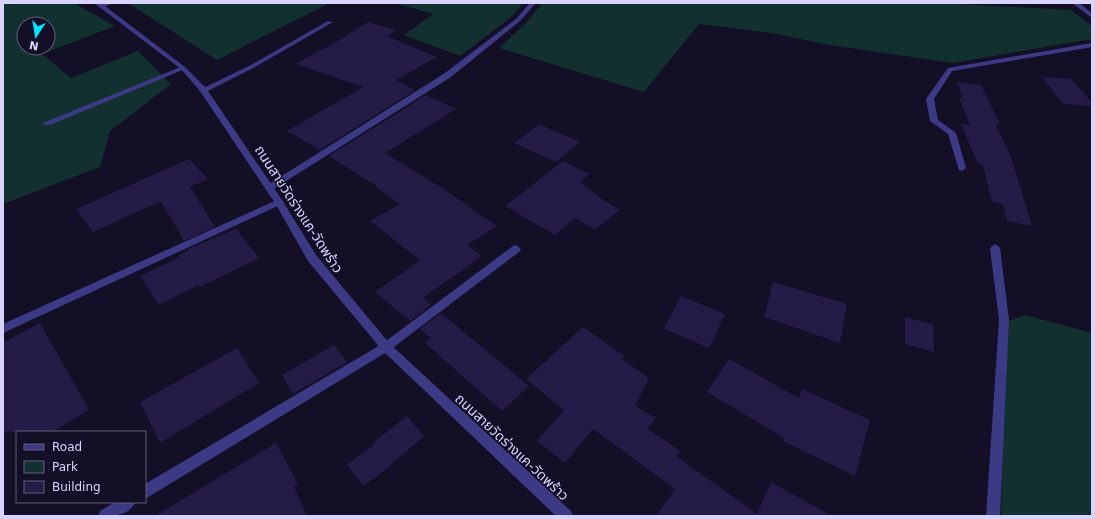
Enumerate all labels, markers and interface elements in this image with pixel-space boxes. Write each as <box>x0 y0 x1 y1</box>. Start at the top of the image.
north arrow <box>16 16 56 56</box>
text: N <box>28 38 40 53</box>
street label: ถนนสายวัดร่างแค-วัดพร้าว <box>252 142 346 276</box>
street label: ถนนสายวัดร่างแค-วัดพร้าว <box>452 390 572 504</box>
legend <box>16 431 146 503</box>
text: Road <box>52 440 82 454</box>
text: Park <box>52 460 78 474</box>
text: Building <box>52 480 101 494</box>

